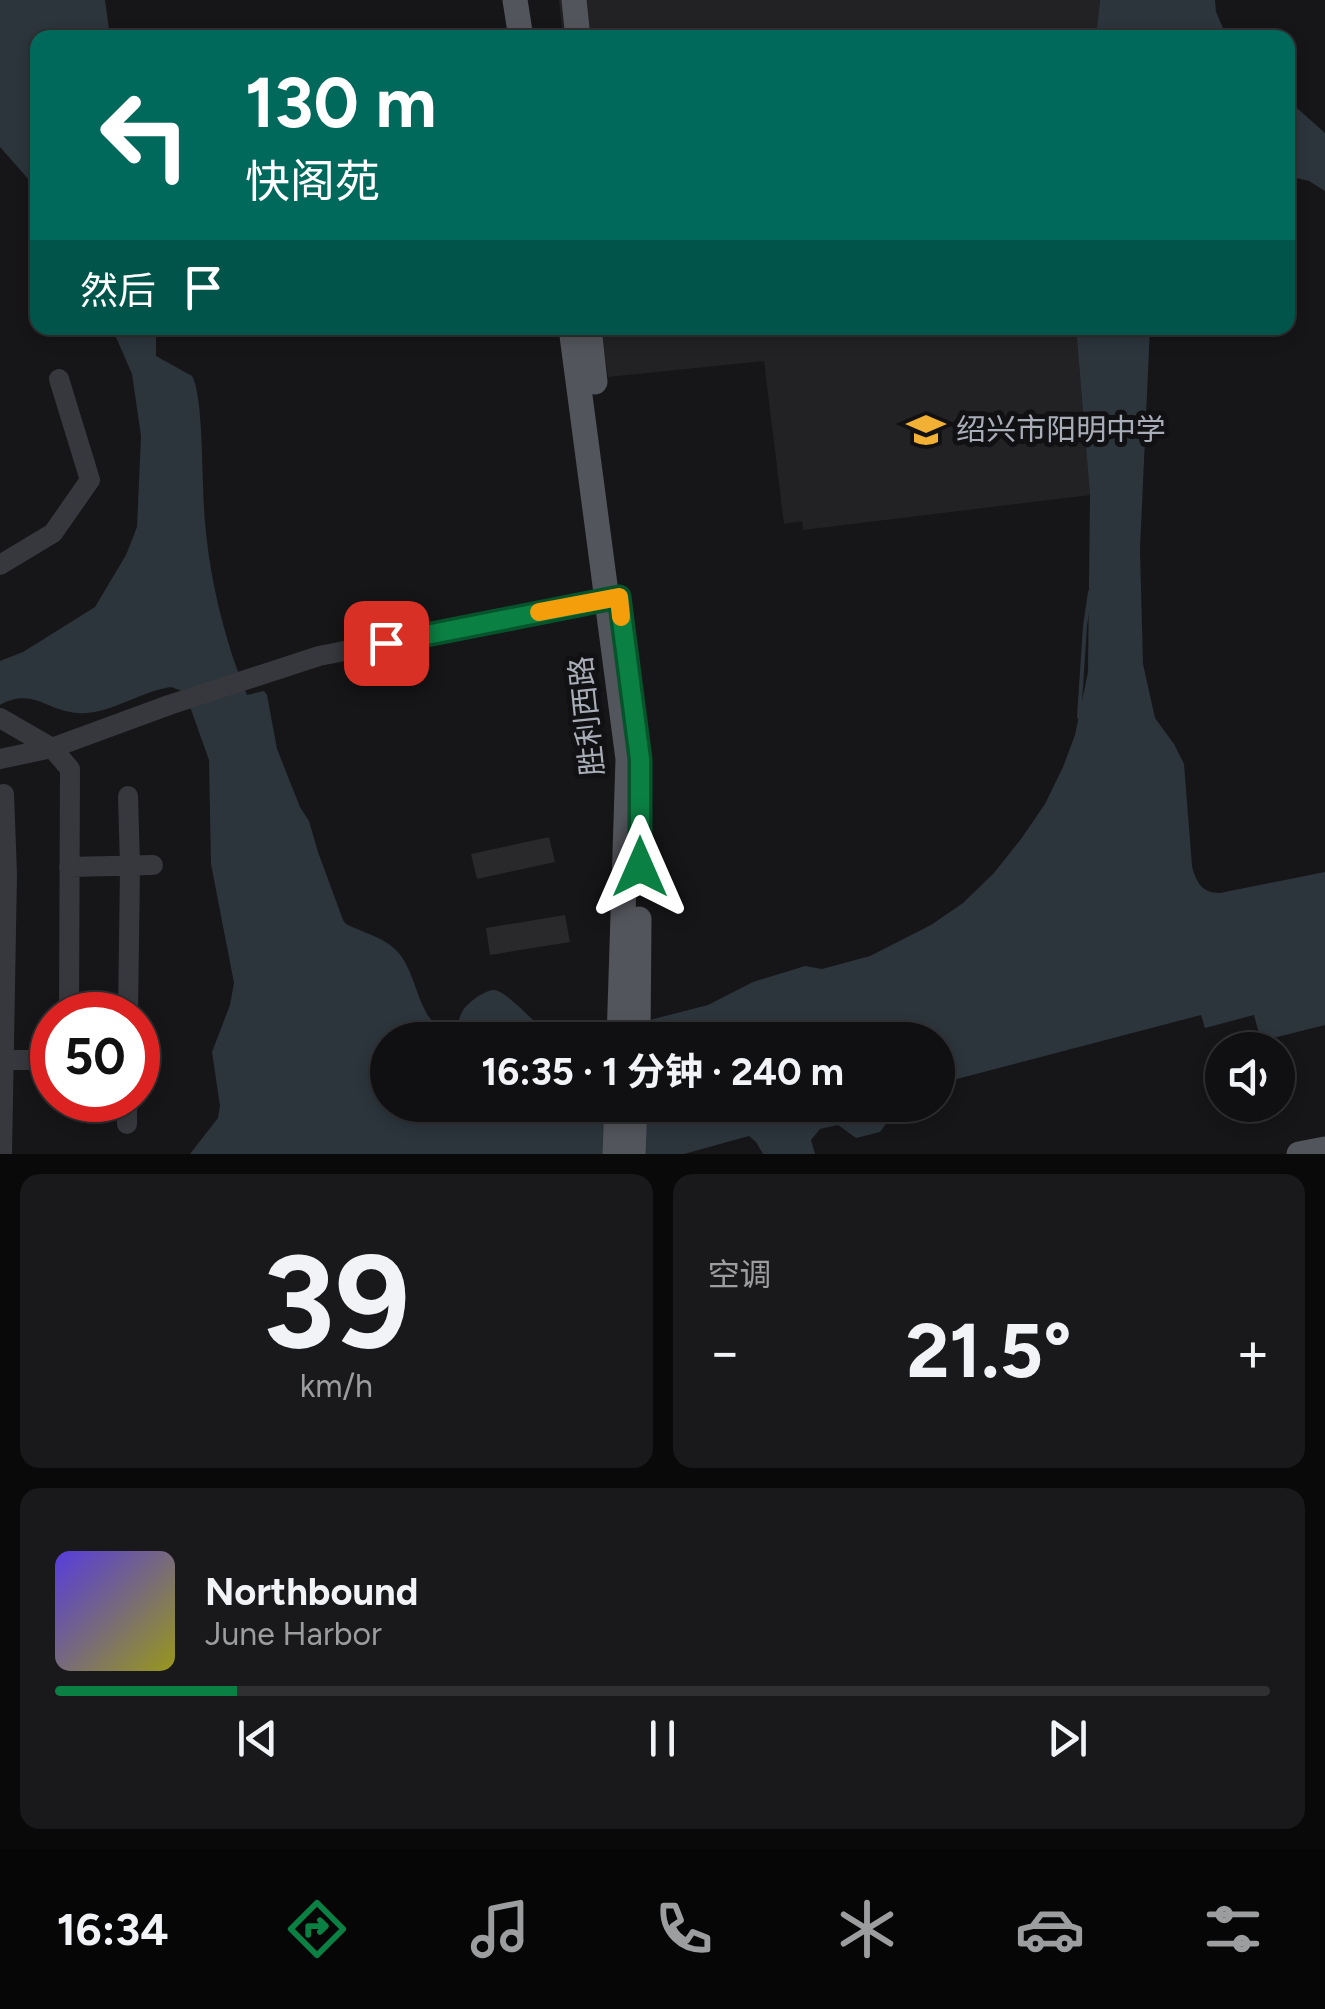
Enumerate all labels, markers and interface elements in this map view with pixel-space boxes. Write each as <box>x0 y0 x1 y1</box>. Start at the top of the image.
text: 130 m <box>245 60 437 145</box>
icon: left <box>80 70 210 200</box>
text: 快阁苑 <box>245 154 380 208</box>
icon: arrive <box>176 260 231 315</box>
text: 然后 <box>80 268 156 314</box>
school or university icon: 绍兴市阳明中学 <box>905 409 947 451</box>
place label: 绍兴市阳明中学 <box>956 411 1166 448</box>
pin <box>344 601 429 686</box>
icon: arrive <box>359 616 414 671</box>
street label: 胜利西路 <box>562 654 611 778</box>
position arrow <box>588 815 692 919</box>
speed limit sign: 50 <box>30 992 160 1122</box>
map controls <box>1205 1032 1295 1122</box>
button: sound <box>1205 1032 1295 1122</box>
text: 16:35 · 1 分钟 · 240 m <box>481 1049 844 1095</box>
text: 39 <box>262 1224 410 1380</box>
text: 空调 <box>708 1256 772 1294</box>
text: 21.5° <box>906 1306 1072 1396</box>
text: − <box>708 1319 742 1385</box>
text: + <box>1236 1319 1270 1385</box>
text: km/h <box>300 1367 373 1405</box>
text: Northbound <box>205 1569 418 1615</box>
text: June Harbor <box>205 1615 382 1653</box>
icon: previous <box>230 1711 285 1766</box>
icon: pause <box>635 1711 690 1766</box>
icon: next <box>1040 1711 1095 1766</box>
icon: directions <box>282 1894 352 1964</box>
icon: music <box>465 1894 535 1964</box>
icon: phone <box>649 1894 719 1964</box>
icon: climate <box>832 1894 902 1964</box>
icon: car <box>1015 1894 1085 1964</box>
icon: filters <box>1198 1894 1268 1964</box>
text: 16:34 <box>57 1902 169 1956</box>

